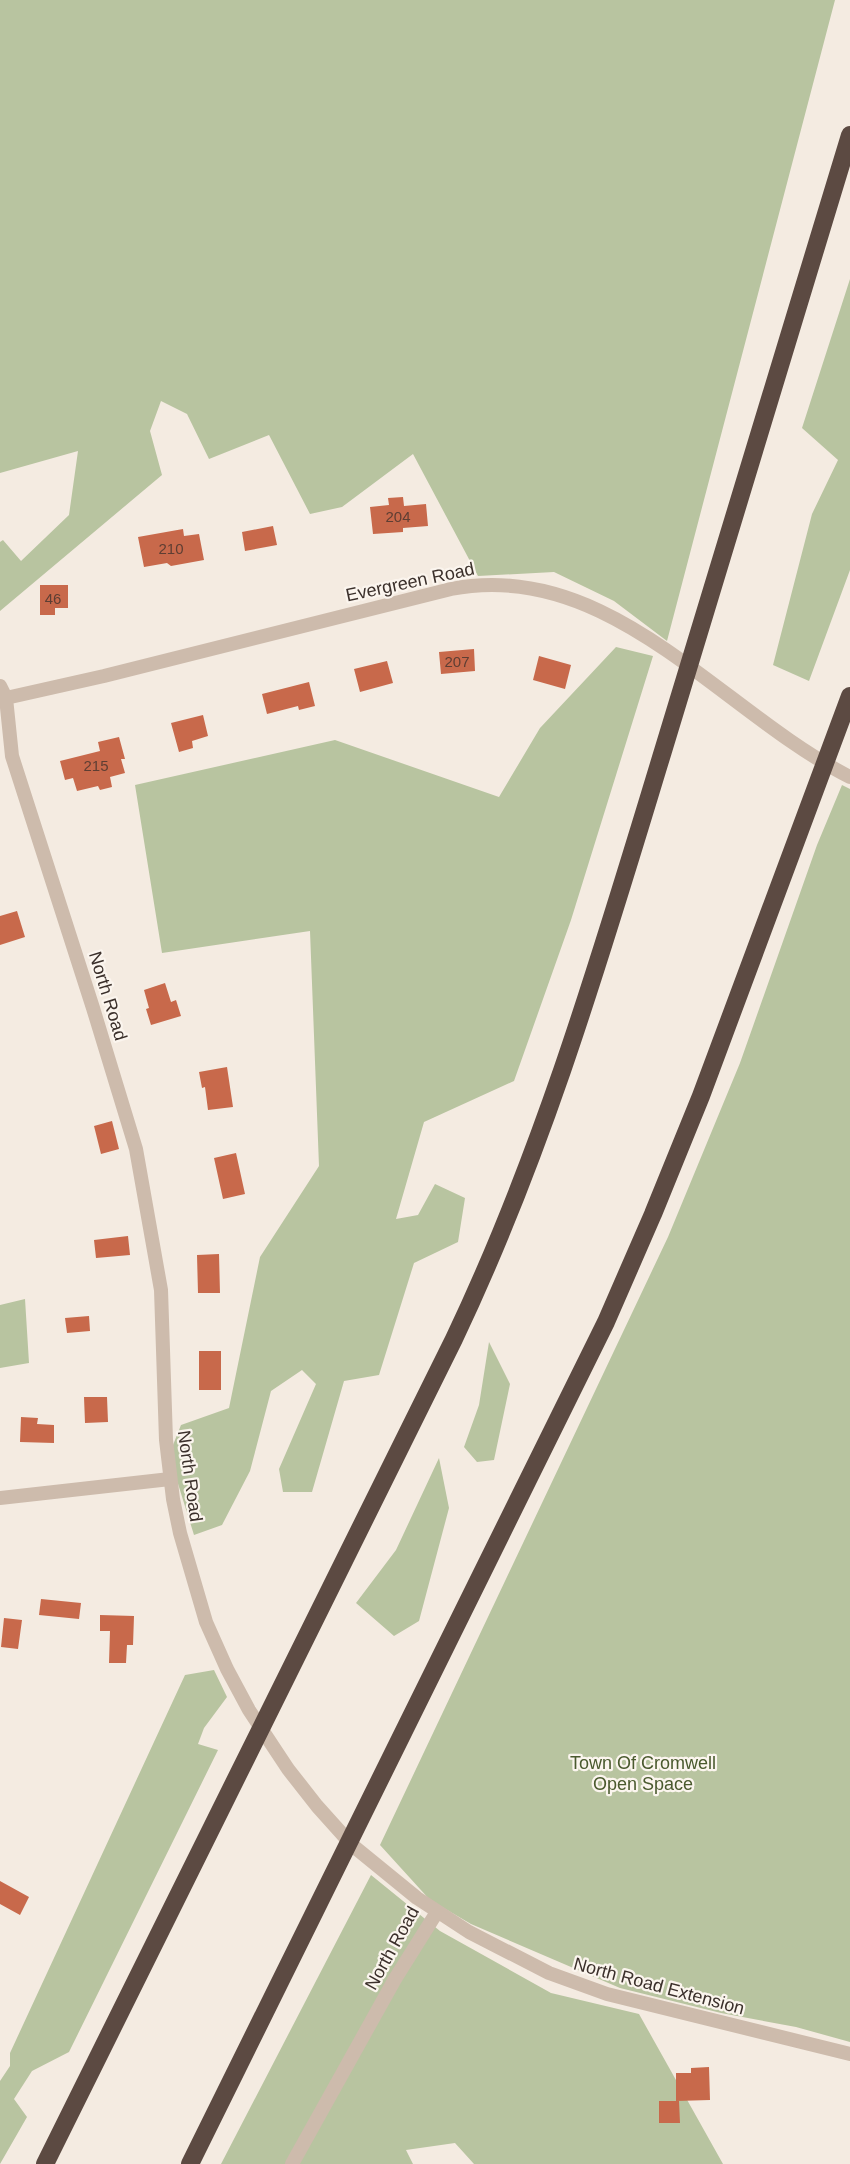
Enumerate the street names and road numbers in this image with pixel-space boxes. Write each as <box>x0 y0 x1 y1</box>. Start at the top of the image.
street label: Evergreen Road <box>344 559 476 605</box>
street label: North Road <box>85 949 131 1043</box>
street label: North Road <box>174 1429 206 1523</box>
street label: North Road <box>361 1903 423 1993</box>
street label: North Road Extension <box>571 1954 747 2018</box>

